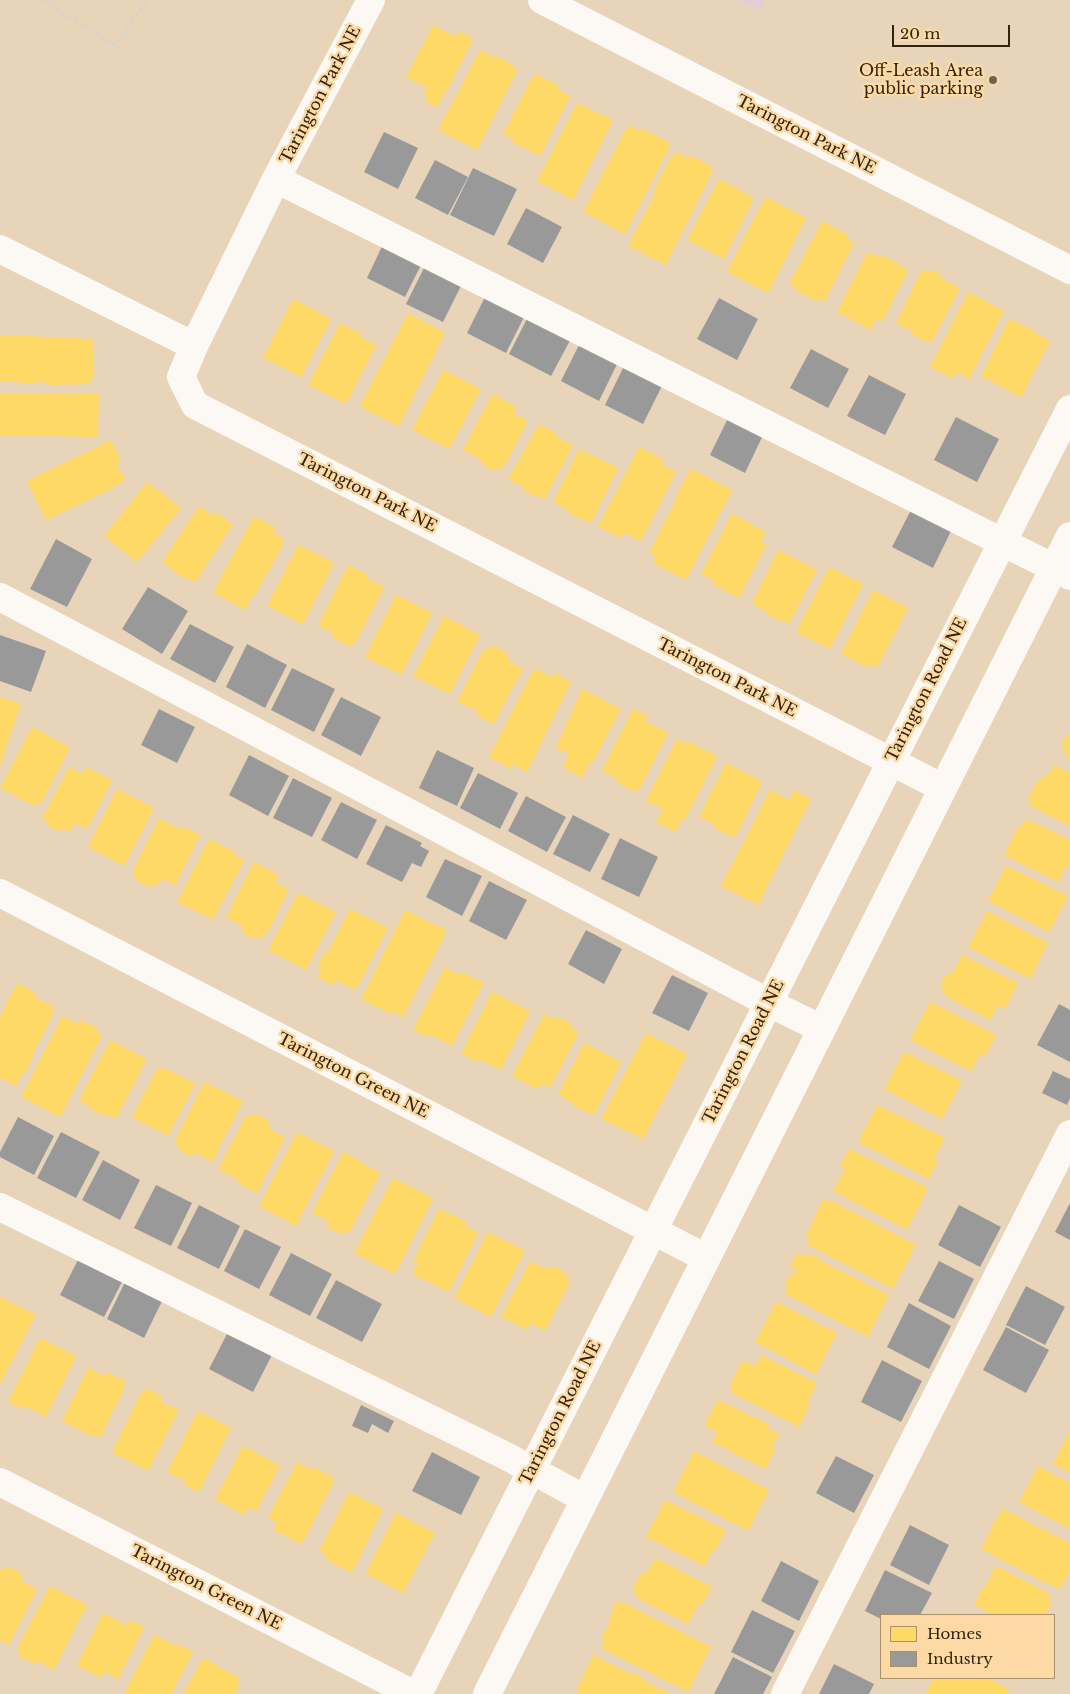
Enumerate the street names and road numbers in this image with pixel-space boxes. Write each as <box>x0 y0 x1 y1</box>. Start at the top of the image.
street label: Tarington Park NE <box>276 23 366 167</box>
street label: Tarington Park NE <box>733 92 879 178</box>
street label: Tarington Park NE <box>294 450 440 536</box>
street label: Tarington Road NE <box>882 615 972 765</box>
street label: Tarington Park NE <box>654 635 800 721</box>
street label: Tarington Road NE <box>699 977 789 1127</box>
street label: Tarington Green NE <box>274 1029 432 1123</box>
street label: Tarington Road NE <box>516 1338 606 1488</box>
street label: Tarington Green NE <box>127 1541 285 1635</box>

